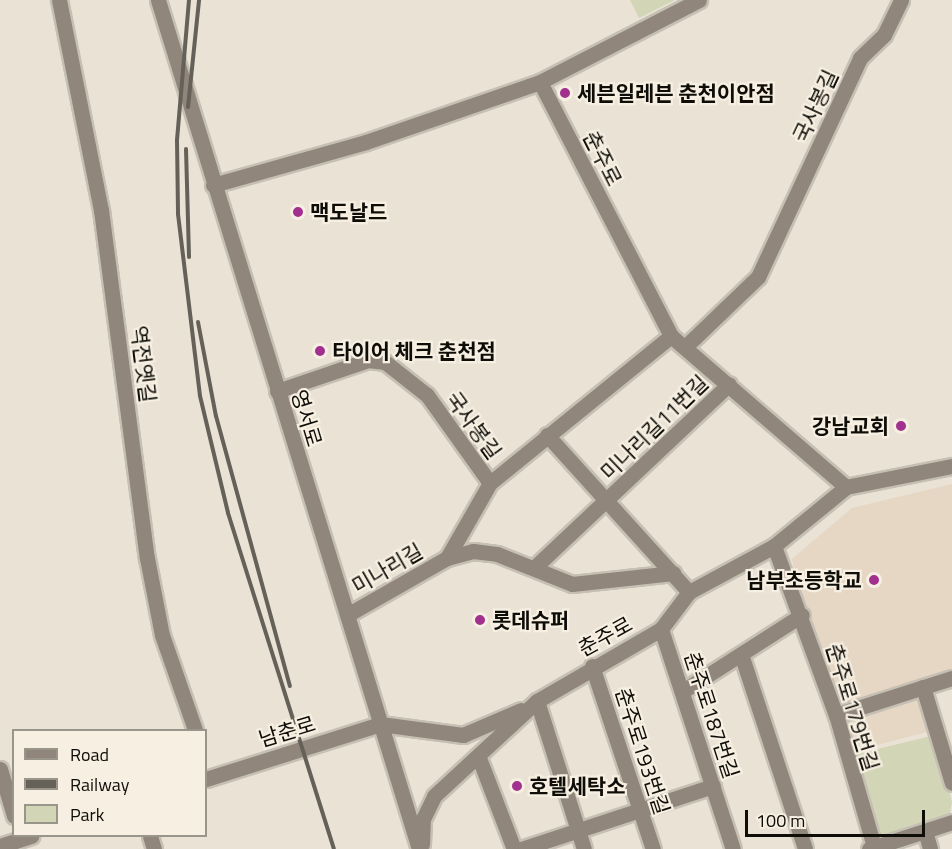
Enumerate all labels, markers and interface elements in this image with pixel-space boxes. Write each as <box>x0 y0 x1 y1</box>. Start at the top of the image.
street label: 국사봉길 <box>787 66 843 146</box>
place label: 세븐일레븐 춘천이안점 <box>577 80 775 106</box>
marker: 세븐일레븐 춘천이안점 <box>558 86 572 100</box>
street label: 춘주로 <box>579 126 627 190</box>
place label: 맥도날드 <box>310 199 387 225</box>
marker: 맥도날드 <box>291 205 305 219</box>
street label: 역전옛길 <box>127 324 161 404</box>
place label: 타이어 체크 춘천점 <box>332 338 496 364</box>
marker: 타이어 체크 춘천점 <box>313 344 327 358</box>
street label: 미나리길11번길 <box>595 370 713 484</box>
street label: 국사봉길 <box>441 386 507 464</box>
street label: 영서로 <box>286 387 328 449</box>
place label: 강남교회 <box>812 413 889 439</box>
marker: 강남교회 <box>894 419 908 433</box>
street label: 미나리길 <box>347 538 427 598</box>
place label: 남부초등학교 <box>746 567 862 593</box>
marker: 남부초등학교 <box>867 573 881 587</box>
place label: 롯데슈퍼 <box>492 607 569 633</box>
street label: 춘주로 <box>574 611 636 661</box>
marker: 롯데슈퍼 <box>473 613 487 627</box>
street label: 춘주로179번길 <box>822 640 884 774</box>
street label: 춘주로187번길 <box>680 648 744 782</box>
street label: 춘주로193번길 <box>611 684 675 818</box>
street label: 남춘로 <box>256 710 318 752</box>
legend <box>12 729 207 837</box>
text: Road <box>70 741 109 768</box>
text: Railway <box>70 771 129 798</box>
place label: 호텔세탁소 <box>529 773 626 799</box>
marker: 호텔세탁소 <box>510 779 524 793</box>
scale bar <box>748 798 928 836</box>
text: Park <box>70 801 104 828</box>
text: 100 m <box>756 807 805 834</box>

